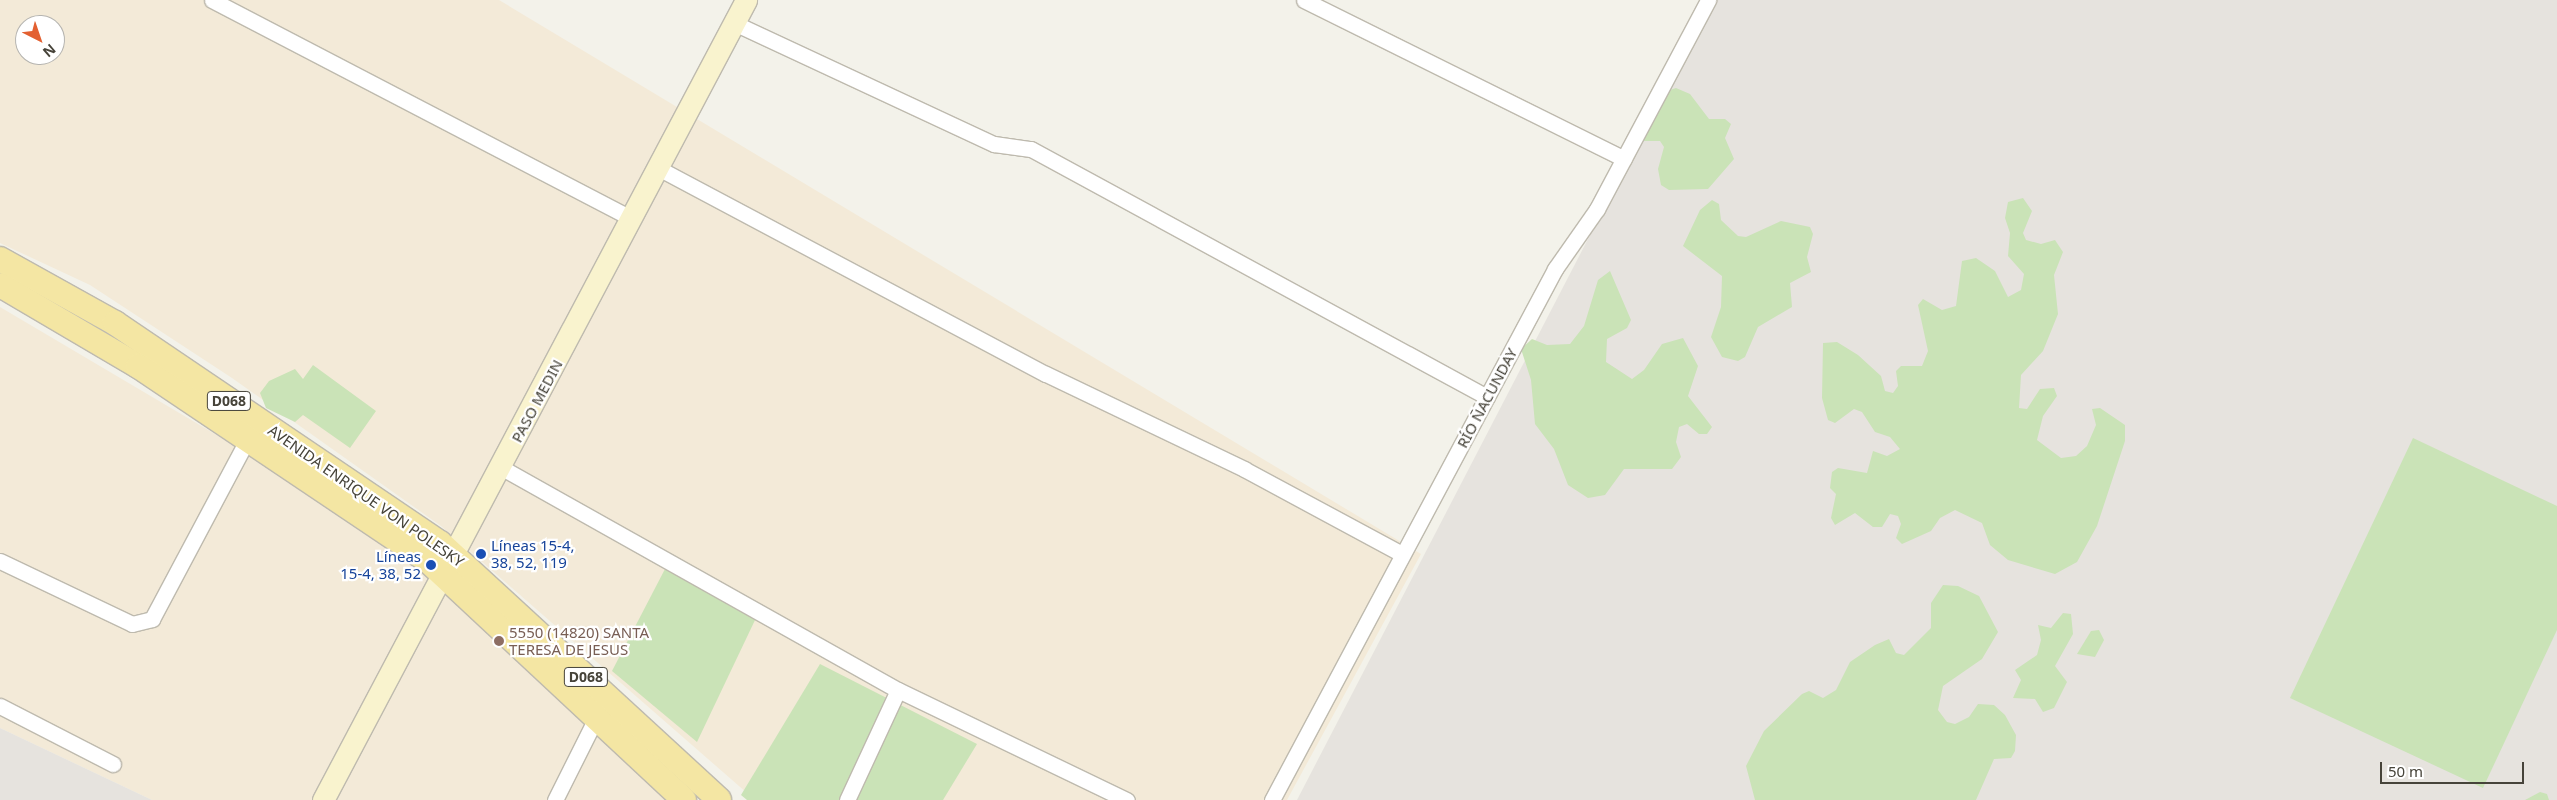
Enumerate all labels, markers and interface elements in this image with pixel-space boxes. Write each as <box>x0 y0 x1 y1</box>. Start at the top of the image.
north arrow <box>15 15 65 65</box>
text: N <box>39 40 60 62</box>
street label: RÍO ÑACUNDAY <box>1453 345 1521 451</box>
street label: PASO MEDIN <box>508 357 566 445</box>
road number: D068 <box>206 390 252 412</box>
street label: AVENIDA ENRIQUE VON POLESKY <box>265 421 467 571</box>
place label: Líneas 15-4, 38, 52, 119 <box>491 536 575 571</box>
place label: Líneas 15-4, 38, 52 <box>340 547 421 582</box>
marker: Líneas 15-4, 38, 52, 119 <box>475 548 487 560</box>
marker: Líneas 15-4, 38, 52 <box>425 559 437 571</box>
place label: 5550 (14820) SANTA TERESA DE JESUS <box>509 623 649 658</box>
marker: 5550 (14820) SANTA TERESA DE JESUS <box>493 635 505 647</box>
road number: D068 <box>564 666 608 689</box>
scale bar <box>2382 752 2526 784</box>
text: 50 m <box>2388 761 2423 781</box>

